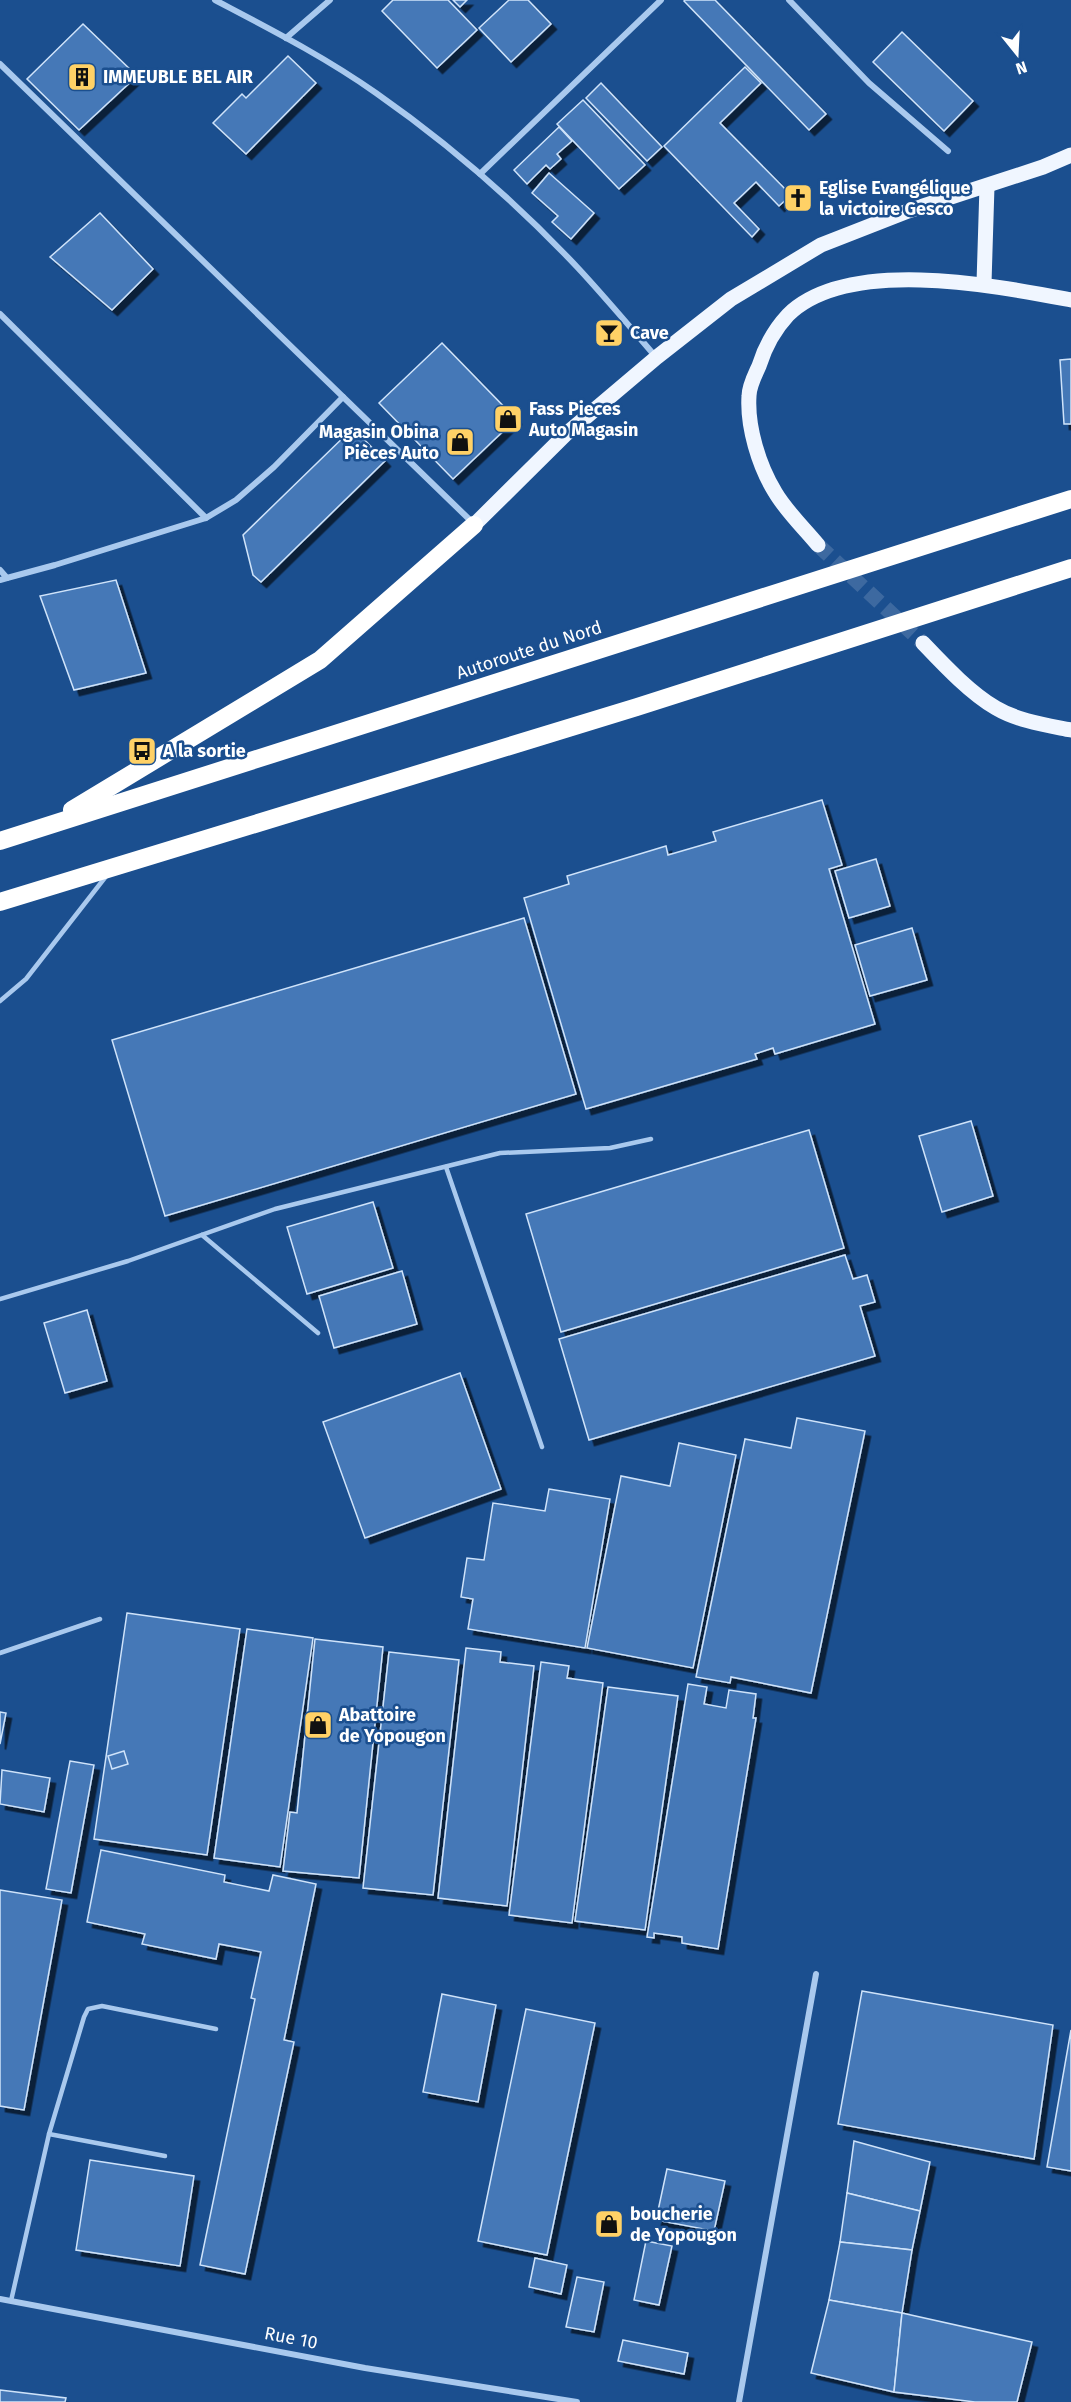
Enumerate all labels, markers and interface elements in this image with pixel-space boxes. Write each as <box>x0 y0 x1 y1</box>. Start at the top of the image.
north arrow <box>987 24 1047 84</box>
text: N <box>1014 57 1029 78</box>
building icon: IMMEUBLE BEL AIR <box>66 61 98 93</box>
place label: IMMEUBLE BEL AIR <box>103 66 254 88</box>
place label: Eglise Evangélique la victoire Gesco <box>819 177 971 220</box>
church icon: Eglise Evangélique la victoire Gesco <box>782 182 814 214</box>
bar icon: Cave <box>593 317 625 349</box>
place label: Cave <box>630 322 669 344</box>
place label: Fass Pieces Auto Magasin <box>528 398 639 441</box>
shop icon: Fass Pieces Auto Magasin <box>492 403 524 435</box>
place label: Magasin Obina Pièces Auto <box>319 421 439 464</box>
shop icon: Magasin Obina Pièces Auto <box>444 426 476 458</box>
street label: Autoroute du Nord <box>453 616 605 684</box>
bus stop icon: A la sortie <box>126 735 158 767</box>
place label: A la sortie <box>162 740 246 762</box>
place label: Abattoire de Yopougon <box>338 1704 446 1747</box>
shop icon: Abattoire de Yopougon <box>302 1709 334 1741</box>
place label: boucherie de Yopougon <box>630 2203 737 2246</box>
shop icon: boucherie de Yopougon <box>593 2208 625 2240</box>
street label: Rue 10 <box>262 2322 320 2354</box>

